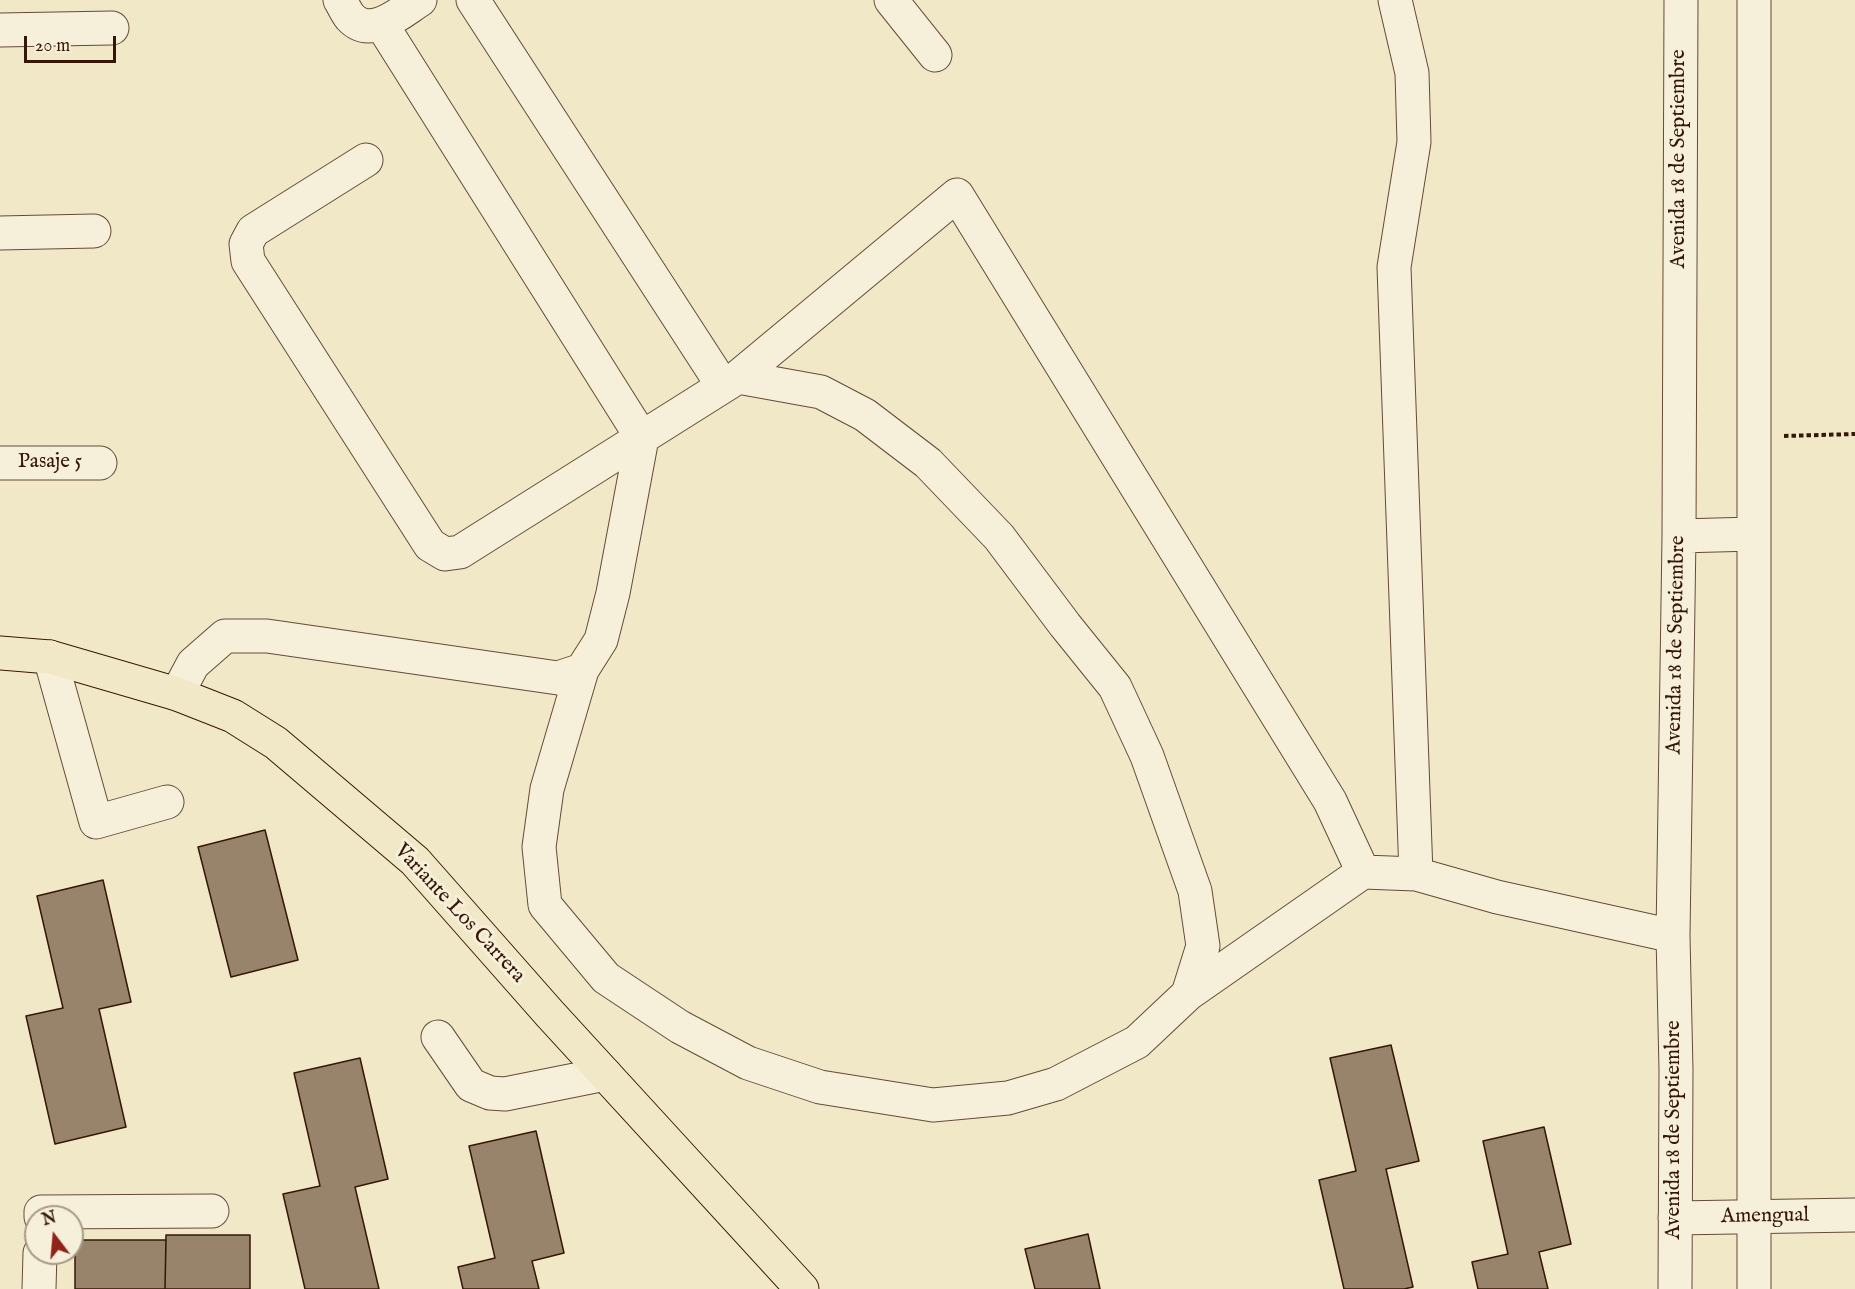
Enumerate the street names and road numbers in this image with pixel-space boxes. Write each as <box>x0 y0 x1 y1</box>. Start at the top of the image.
street label: Avenida 18 de Septiembre <box>1667 49 1693 269</box>
street label: Pasaje 5 <box>18 450 82 476</box>
street label: Avenida 18 de Septiembre <box>1662 535 1692 755</box>
street label: Variante Los Carrera <box>388 839 530 989</box>
street label: Avenida 18 de Septiembre <box>1662 1020 1688 1240</box>
street label: Amengual <box>1721 1204 1809 1230</box>

